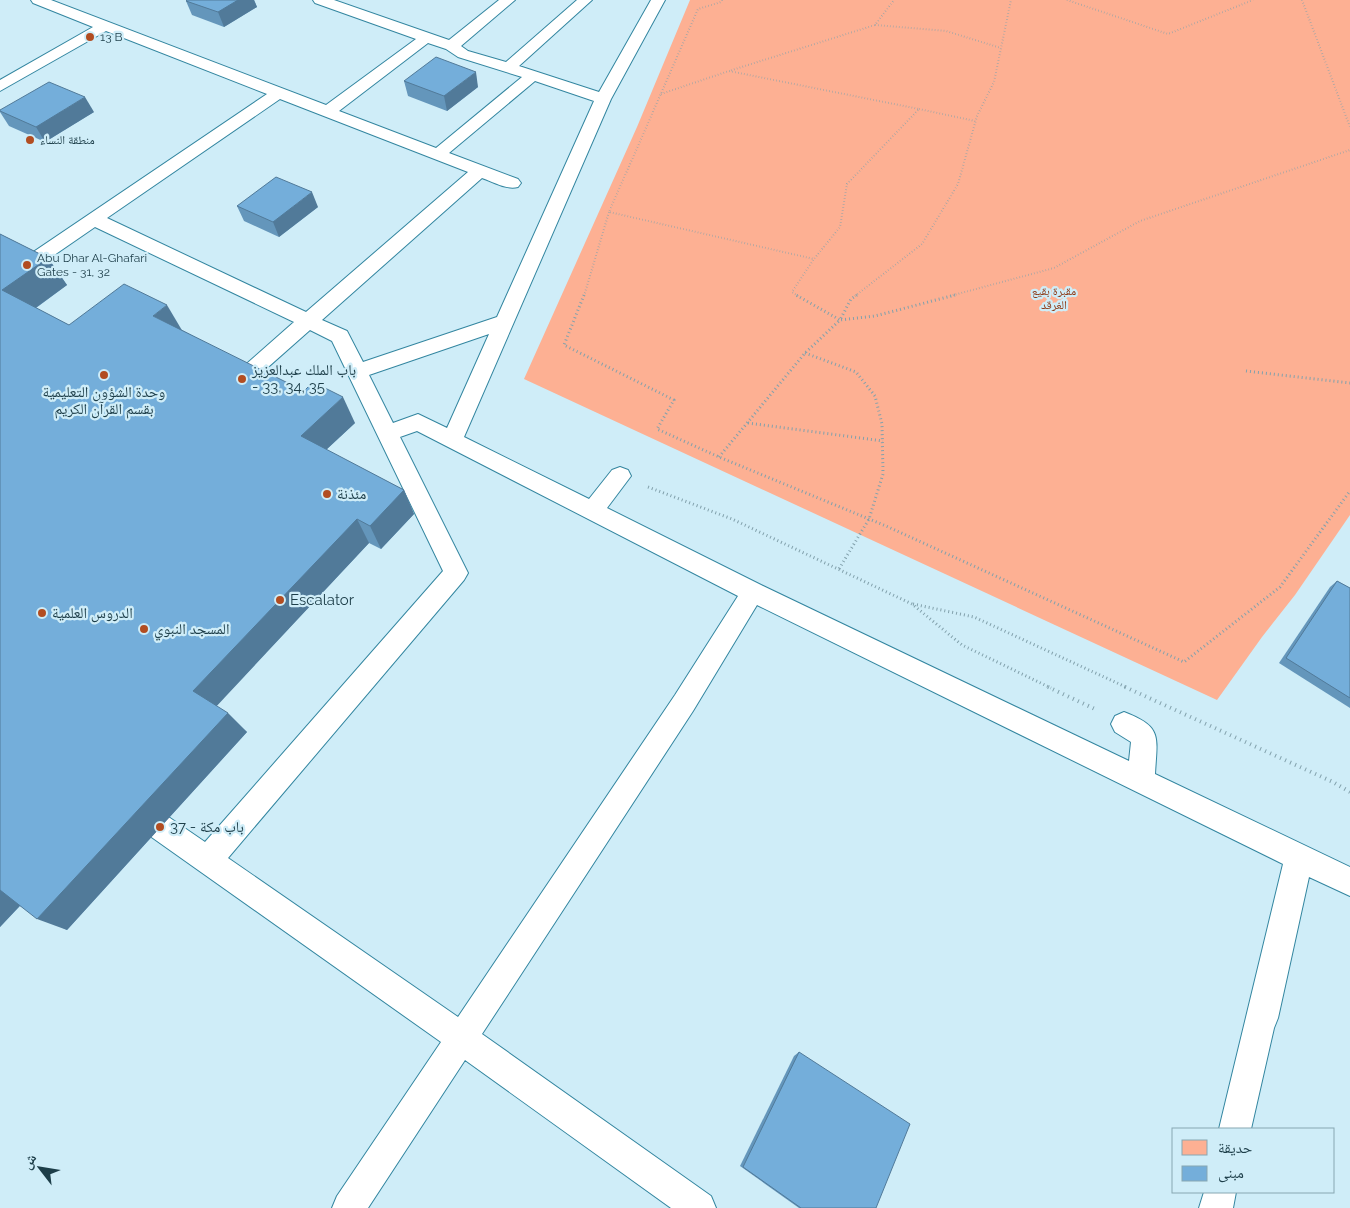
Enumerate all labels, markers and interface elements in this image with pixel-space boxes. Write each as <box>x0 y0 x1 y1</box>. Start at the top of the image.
place label: 13 B <box>100 30 123 44</box>
marker: 13 B <box>84 31 96 43</box>
place label: منطقة النساء <box>40 133 95 147</box>
marker: منطقة النساء <box>24 134 36 146</box>
place label: Abu Dhar Al-Ghafari Gates - 31, 32 <box>37 251 147 279</box>
marker: Abu Dhar Al-Ghafari Gates - 31, 32 <box>21 259 33 271</box>
park label: مقبرة بقيع الغرقد <box>1032 284 1076 312</box>
place label: باب الملك عبدالعزيز - 33, 34, 35 <box>251 361 356 396</box>
marker: وحدة الشؤون التعليمية بقسم القرآن الكريم <box>98 369 110 381</box>
marker: باب الملك عبدالعزيز - 33, 34, 35 <box>236 373 248 385</box>
place label: وحدة الشؤون التعليمية بقسم القرآن الكريم <box>43 383 165 419</box>
place label: مئذنة <box>337 485 366 503</box>
marker: مئذنة <box>321 488 333 500</box>
place label: Escalator <box>290 591 355 609</box>
marker: Escalator <box>274 594 286 606</box>
place label: الدروس العلمية <box>52 604 133 623</box>
marker: الدروس العلمية <box>36 607 48 619</box>
place label: المسجد النبوي <box>154 620 230 641</box>
marker: المسجد النبوي <box>138 623 150 635</box>
place label: باب مكة - 37 <box>170 818 244 836</box>
marker: باب مكة - 37 <box>154 821 166 833</box>
legend <box>1172 1128 1335 1193</box>
text: حديقة <box>1218 1139 1253 1157</box>
north arrow <box>15 1143 65 1193</box>
text: ش <box>18 1151 40 1172</box>
text: مبنى <box>1218 1164 1244 1183</box>

